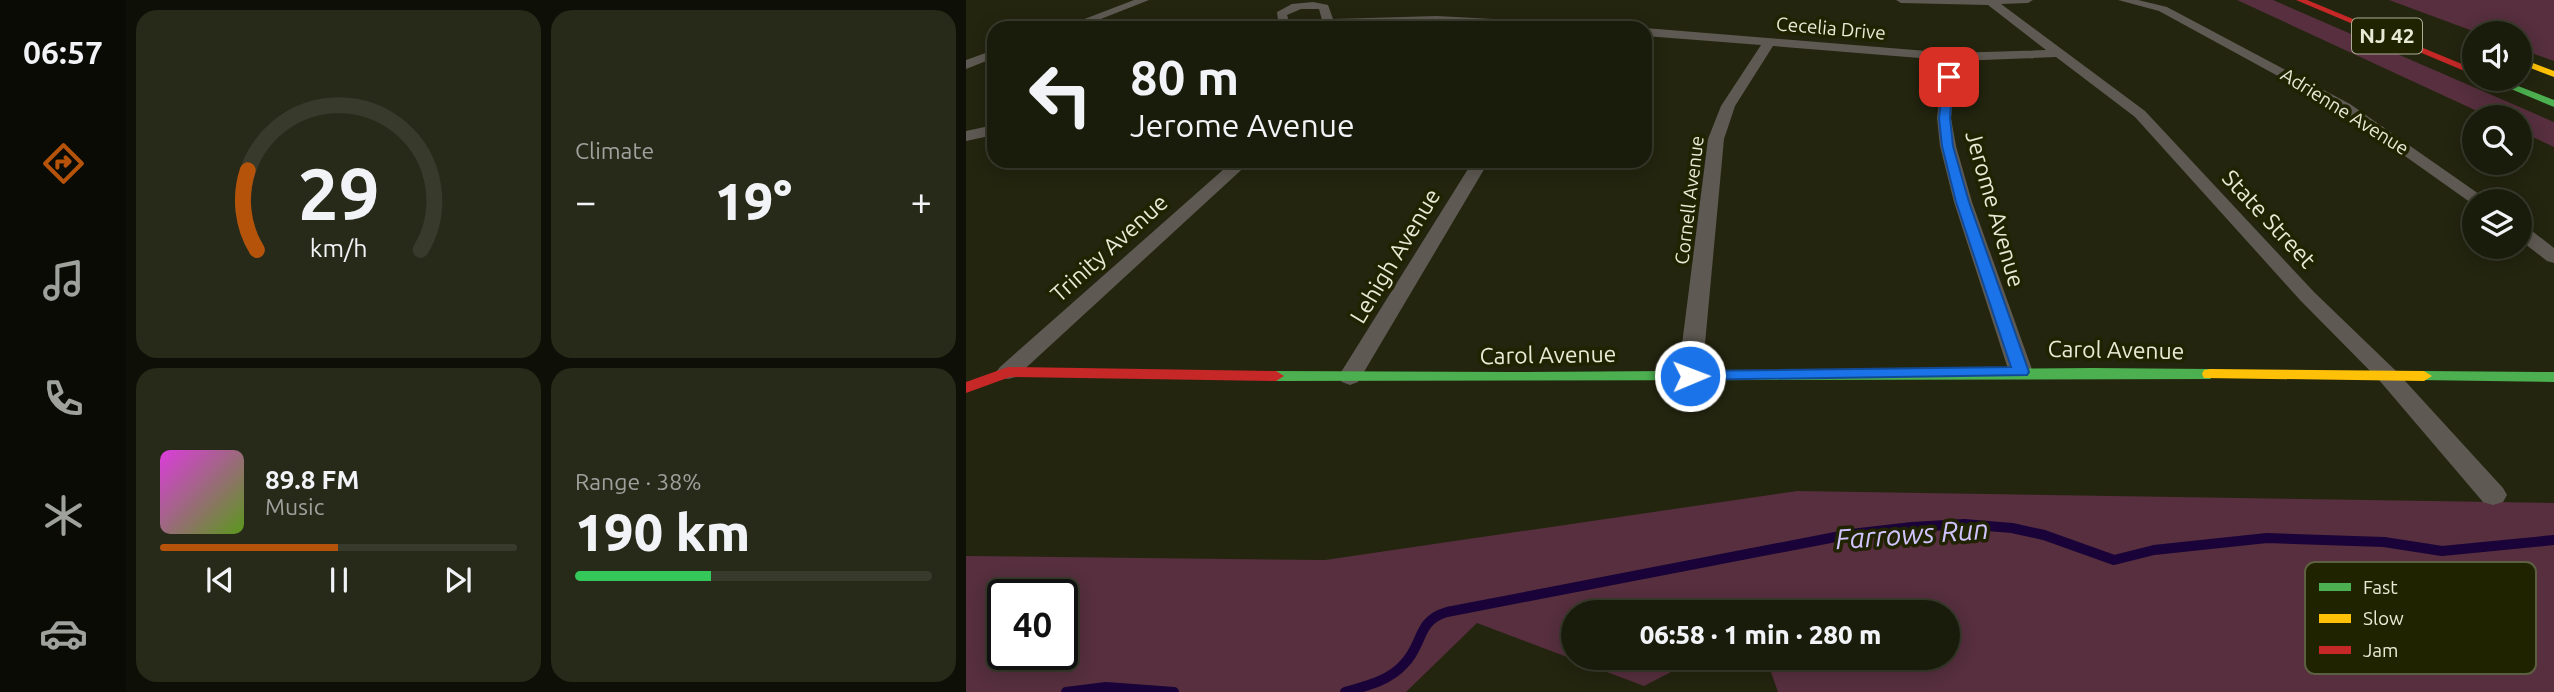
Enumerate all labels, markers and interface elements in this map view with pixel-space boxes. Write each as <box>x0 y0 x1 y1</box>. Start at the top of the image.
street label: Cecelia Drive <box>1775 12 1887 44</box>
road number: NJ 42 <box>2352 19 2422 54</box>
map controls <box>2462 21 2532 259</box>
button: sound <box>2462 21 2532 91</box>
text: 06:57 <box>23 34 103 70</box>
pin <box>1919 47 1979 107</box>
icon: left <box>1015 49 1106 140</box>
text: 80 m <box>1130 49 1239 104</box>
icon: arrive <box>1930 58 1968 96</box>
street label: Adrienne Avenue <box>2277 63 2413 159</box>
button: search <box>2462 105 2532 175</box>
text: Jerome Avenue <box>1130 107 1355 143</box>
street label: Jerome Avenue <box>1961 128 2030 290</box>
street label: Cornell Avenue <box>1670 134 1708 266</box>
text: Climate <box>575 138 654 163</box>
icon: directions <box>39 139 88 188</box>
text: 29 <box>297 152 380 234</box>
street label: State Street <box>2218 165 2321 273</box>
text: 19° <box>715 172 792 230</box>
text: − <box>575 180 596 222</box>
text: + <box>911 180 932 222</box>
street label: Lehigh Avenue <box>1345 184 1444 327</box>
street label: Trinity Avenue <box>1045 189 1172 306</box>
button: layers <box>2462 189 2532 259</box>
text: km/h <box>310 234 367 262</box>
icon: music <box>39 256 88 305</box>
street label: Carol Avenue <box>2047 336 2185 363</box>
position arrow <box>1653 339 1727 413</box>
street label: Carol Avenue <box>1479 341 1617 368</box>
icon: phone <box>39 374 88 423</box>
text: 89.8 FM <box>265 465 359 494</box>
text: Range · 38% <box>575 469 702 494</box>
icon: climate <box>39 491 88 540</box>
text: Music <box>265 494 324 519</box>
text: 190 km <box>575 503 750 561</box>
water label: Farrows Run <box>1834 513 1990 554</box>
icon: previous <box>201 561 239 599</box>
icon: pause <box>320 561 358 599</box>
icon: next <box>439 561 477 599</box>
legend <box>2305 562 2536 674</box>
text: Fast <box>2363 576 2398 598</box>
speed limit sign: 40 <box>987 579 1078 670</box>
text: Slow <box>2363 607 2404 629</box>
icon: car <box>39 609 88 658</box>
text: 06:58 · 1 min · 280 m <box>1640 620 1881 649</box>
text: Jam <box>2363 639 2399 661</box>

